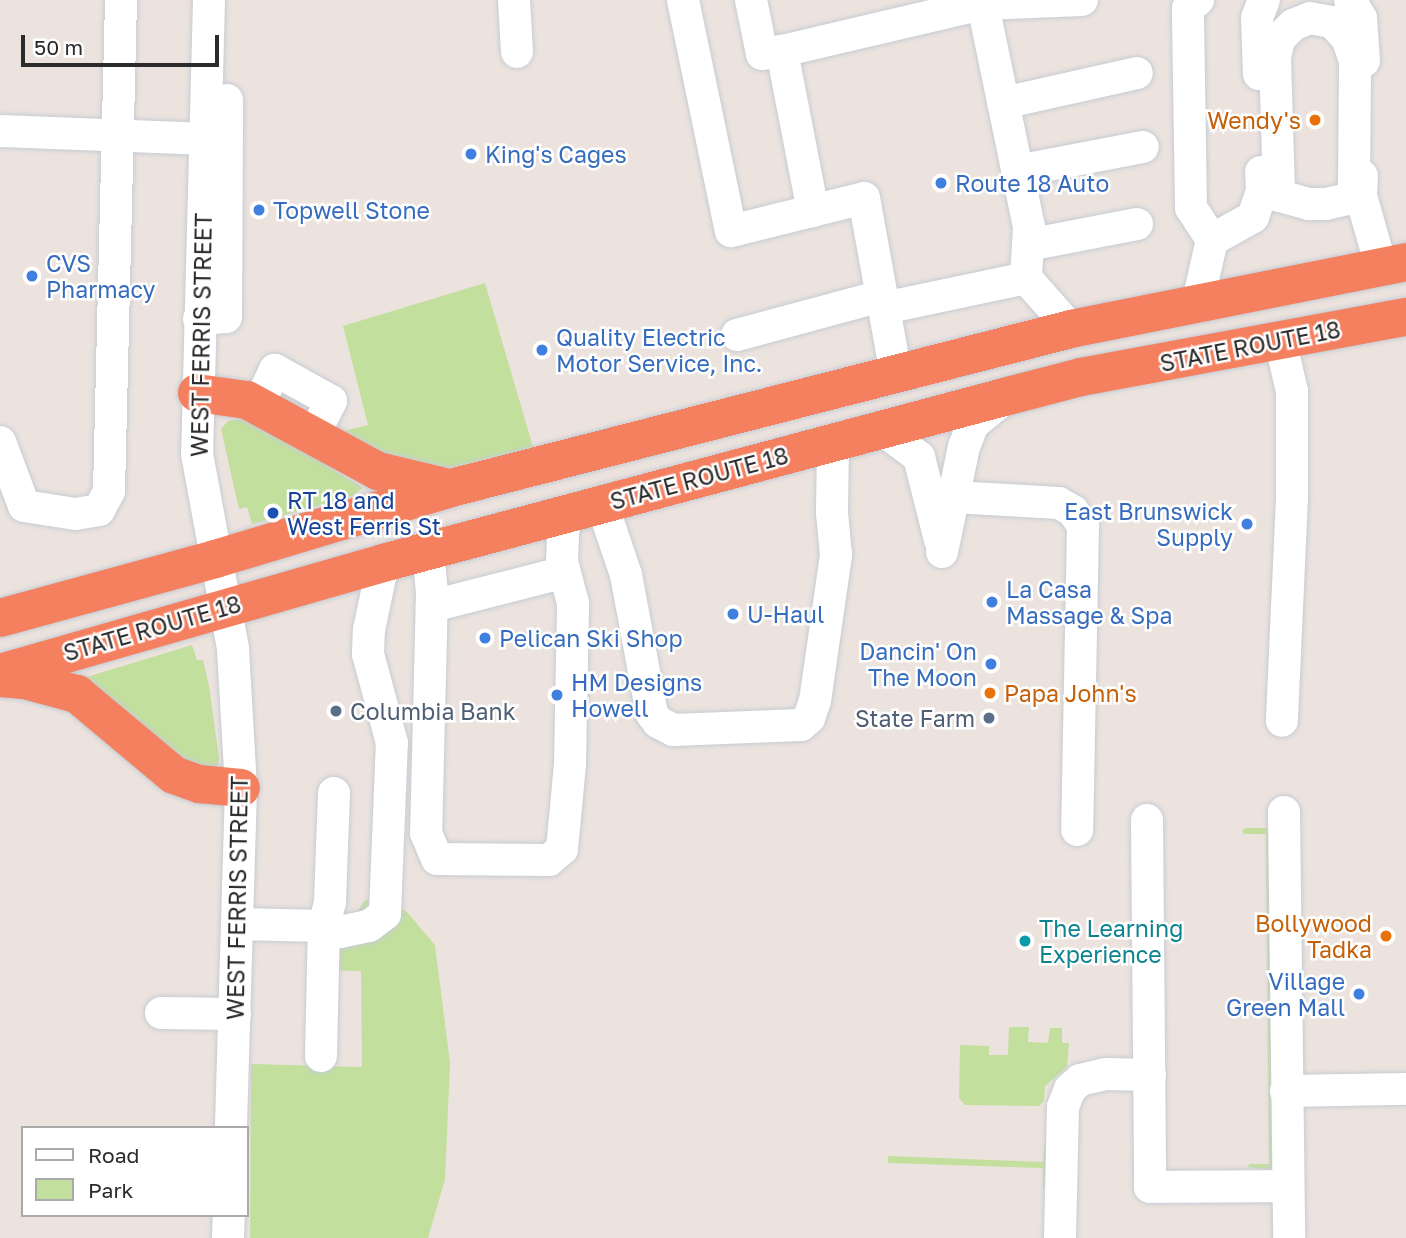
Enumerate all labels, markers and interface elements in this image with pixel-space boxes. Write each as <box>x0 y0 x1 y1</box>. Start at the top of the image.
scale bar <box>24 21 222 65</box>
text: 50 m <box>34 34 83 60</box>
place label: Wendy's <box>1207 106 1301 134</box>
marker: Wendy's <box>1307 112 1323 128</box>
place label: King's Cages <box>485 140 627 168</box>
marker: King's Cages <box>463 146 479 162</box>
place label: Route 18 Auto <box>955 169 1109 197</box>
marker: Route 18 Auto <box>933 175 949 191</box>
place label: Topwell Stone <box>273 196 430 224</box>
marker: Topwell Stone <box>251 202 267 218</box>
street label: WEST FERRIS STREET <box>185 213 217 457</box>
place label: CVS Pharmacy <box>46 249 155 303</box>
marker: CVS Pharmacy <box>24 268 40 284</box>
street label: STATE ROUTE 18 <box>1157 315 1343 377</box>
place label: Quality Electric Motor Service, Inc. <box>556 323 762 377</box>
marker: Quality Electric Motor Service, Inc. <box>534 342 550 358</box>
street label: STATE ROUTE 18 <box>607 441 791 515</box>
place label: RT 18 and West Ferris St <box>287 486 441 540</box>
place label: East Brunswick Supply <box>1064 497 1233 551</box>
marker: RT 18 and West Ferris St <box>265 505 281 521</box>
marker: East Brunswick Supply <box>1239 516 1255 532</box>
place label: La Casa Massage & Spa <box>1006 575 1172 629</box>
street label: STATE ROUTE 18 <box>60 589 244 667</box>
marker: La Casa Massage & Spa <box>984 594 1000 610</box>
place label: U-Haul <box>747 600 824 628</box>
marker: U-Haul <box>725 606 741 622</box>
place label: Pelican Ski Shop <box>499 624 683 652</box>
marker: Pelican Ski Shop <box>477 630 493 646</box>
place label: Dancin' On The Moon <box>859 637 977 691</box>
marker: Dancin' On The Moon <box>983 656 999 672</box>
place label: HM Designs Howell <box>571 668 702 722</box>
place label: Papa John's <box>1004 679 1137 707</box>
marker: Papa John's <box>982 685 998 701</box>
marker: HM Designs Howell <box>549 687 565 703</box>
place label: Columbia Bank <box>350 697 516 725</box>
marker: Columbia Bank <box>328 703 344 719</box>
place label: State Farm <box>855 704 975 732</box>
marker: State Farm <box>981 710 997 726</box>
street label: WEST FERRIS STREET <box>221 776 253 1020</box>
place label: Bollywood Tadka <box>1255 909 1372 963</box>
place label: The Learning Experience <box>1039 914 1183 968</box>
marker: Bollywood Tadka <box>1378 928 1394 944</box>
marker: The Learning Experience <box>1017 933 1033 949</box>
place label: Village Green Mall <box>1226 967 1345 1021</box>
marker: Village Green Mall <box>1351 986 1367 1002</box>
legend <box>21 1126 248 1217</box>
text: Road <box>88 1142 139 1168</box>
text: Park <box>88 1177 133 1203</box>

